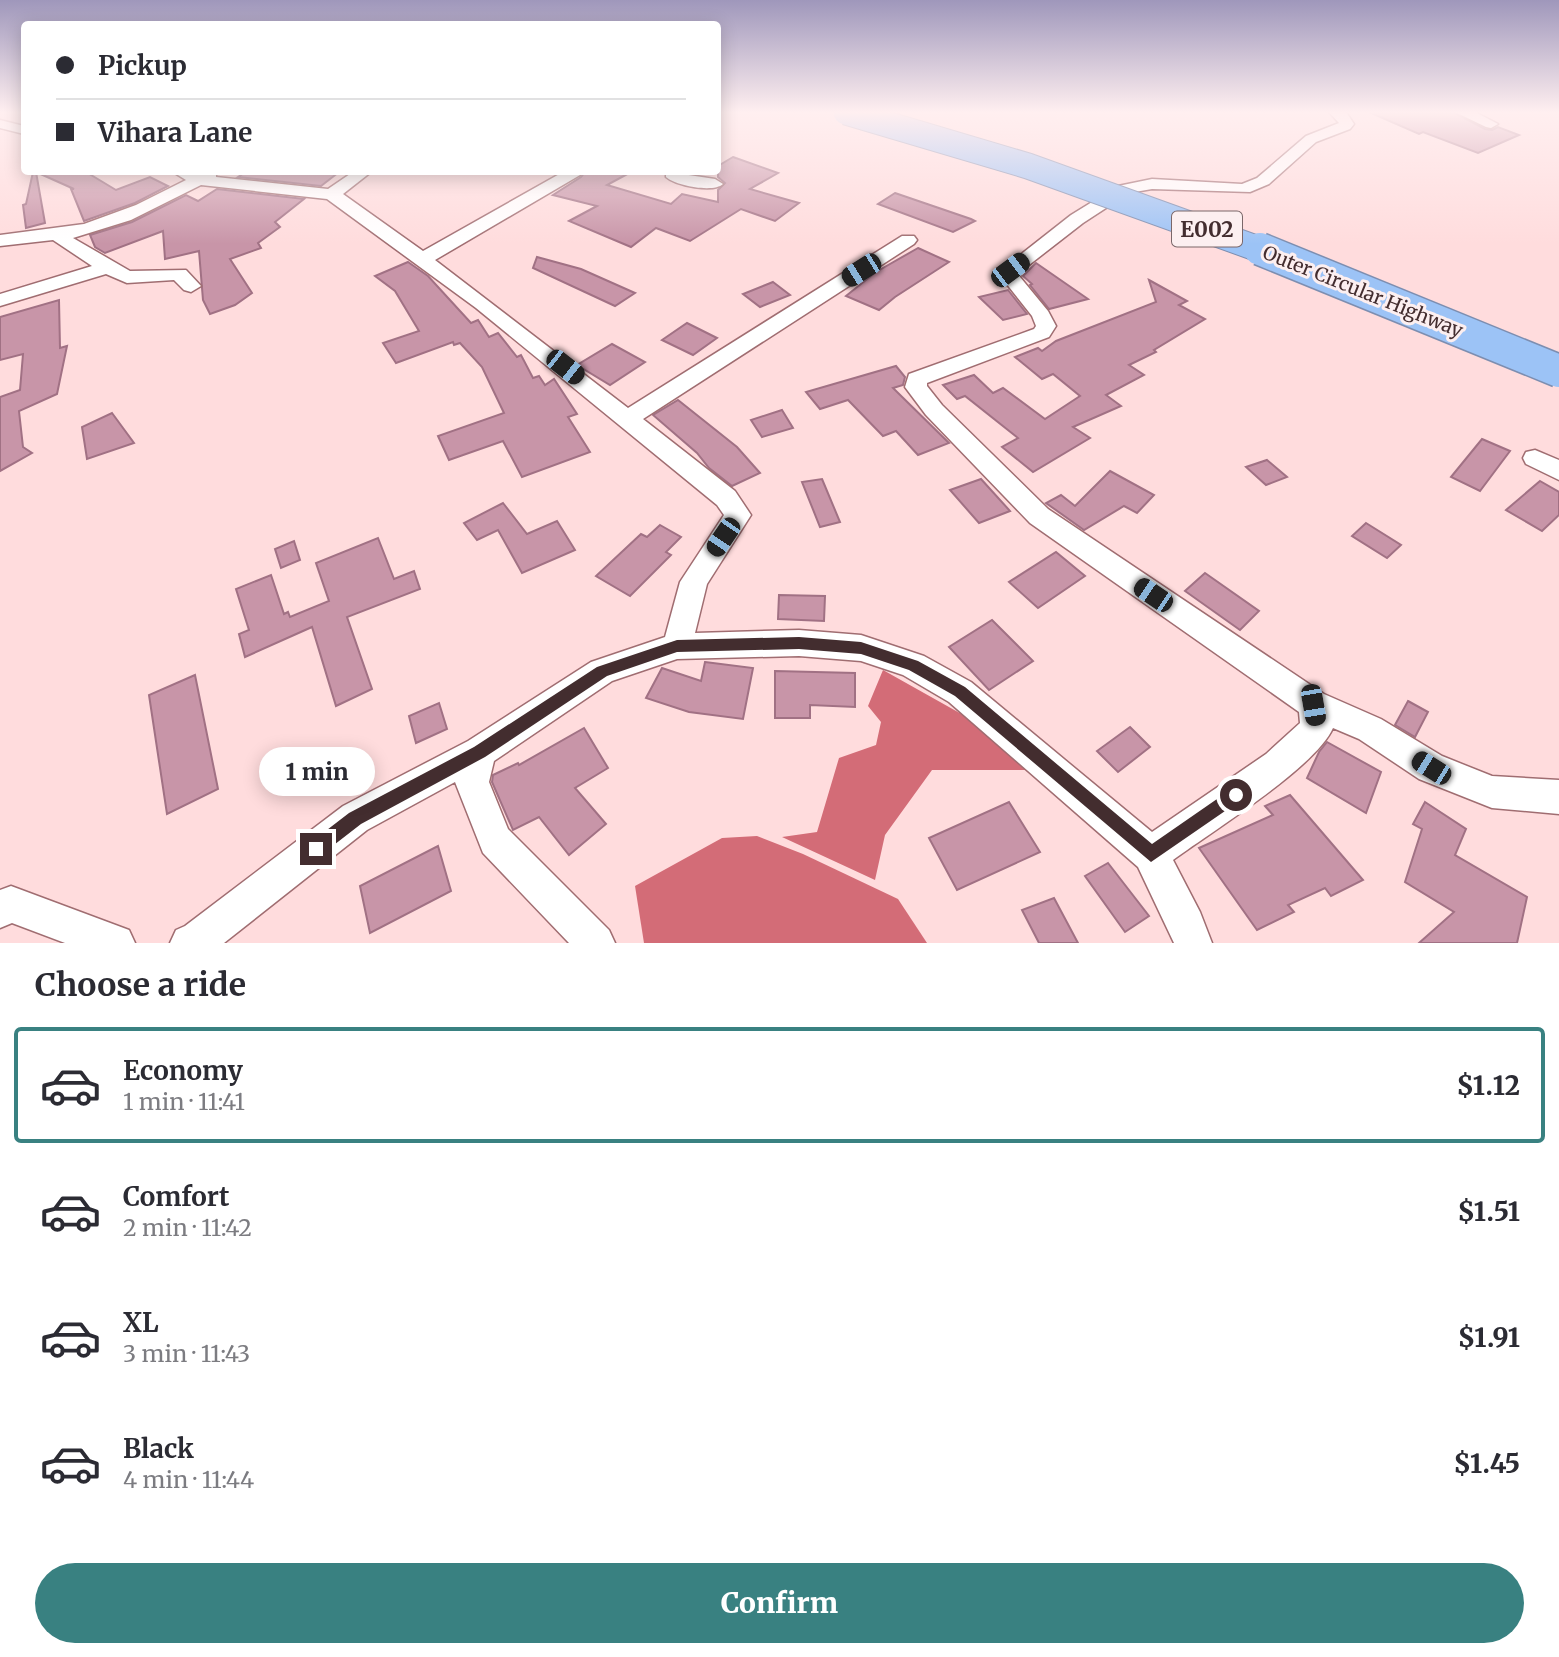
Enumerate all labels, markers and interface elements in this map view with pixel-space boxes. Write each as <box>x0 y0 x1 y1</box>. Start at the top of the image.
text: Pickup <box>98 49 187 82</box>
text: Vihara Lane <box>98 116 252 149</box>
road number: E002 <box>1172 212 1242 246</box>
street label: Outer Circular Highway <box>1259 240 1467 342</box>
car <box>987 249 1034 291</box>
car <box>838 250 885 290</box>
car <box>542 346 589 388</box>
car <box>703 514 744 560</box>
car <box>1130 575 1177 615</box>
car <box>1300 682 1327 728</box>
callout: 1 min <box>258 748 374 796</box>
car <box>1408 748 1455 788</box>
text: 1 min <box>285 757 349 786</box>
route start <box>1220 779 1252 811</box>
route end <box>300 833 332 865</box>
text: Choose a ride <box>35 965 246 1005</box>
icon: car <box>39 1054 102 1117</box>
text: Economy <box>123 1054 243 1087</box>
text: $1.12 <box>1456 1069 1520 1102</box>
text: 1 min · 11:41 <box>123 1087 245 1116</box>
icon: car <box>39 1180 102 1243</box>
text: Comfort <box>123 1180 229 1213</box>
text: $1.51 <box>1457 1195 1520 1228</box>
text: 2 min · 11:42 <box>123 1213 252 1242</box>
icon: car <box>39 1306 102 1369</box>
text: XL <box>123 1306 159 1339</box>
text: $1.91 <box>1458 1321 1520 1354</box>
text: 3 min · 11:43 <box>123 1339 250 1368</box>
icon: car <box>39 1432 102 1495</box>
text: Black <box>123 1432 194 1465</box>
text: $1.45 <box>1454 1447 1520 1480</box>
text: 4 min · 11:44 <box>123 1465 254 1494</box>
button: Confirm <box>35 1563 1524 1643</box>

